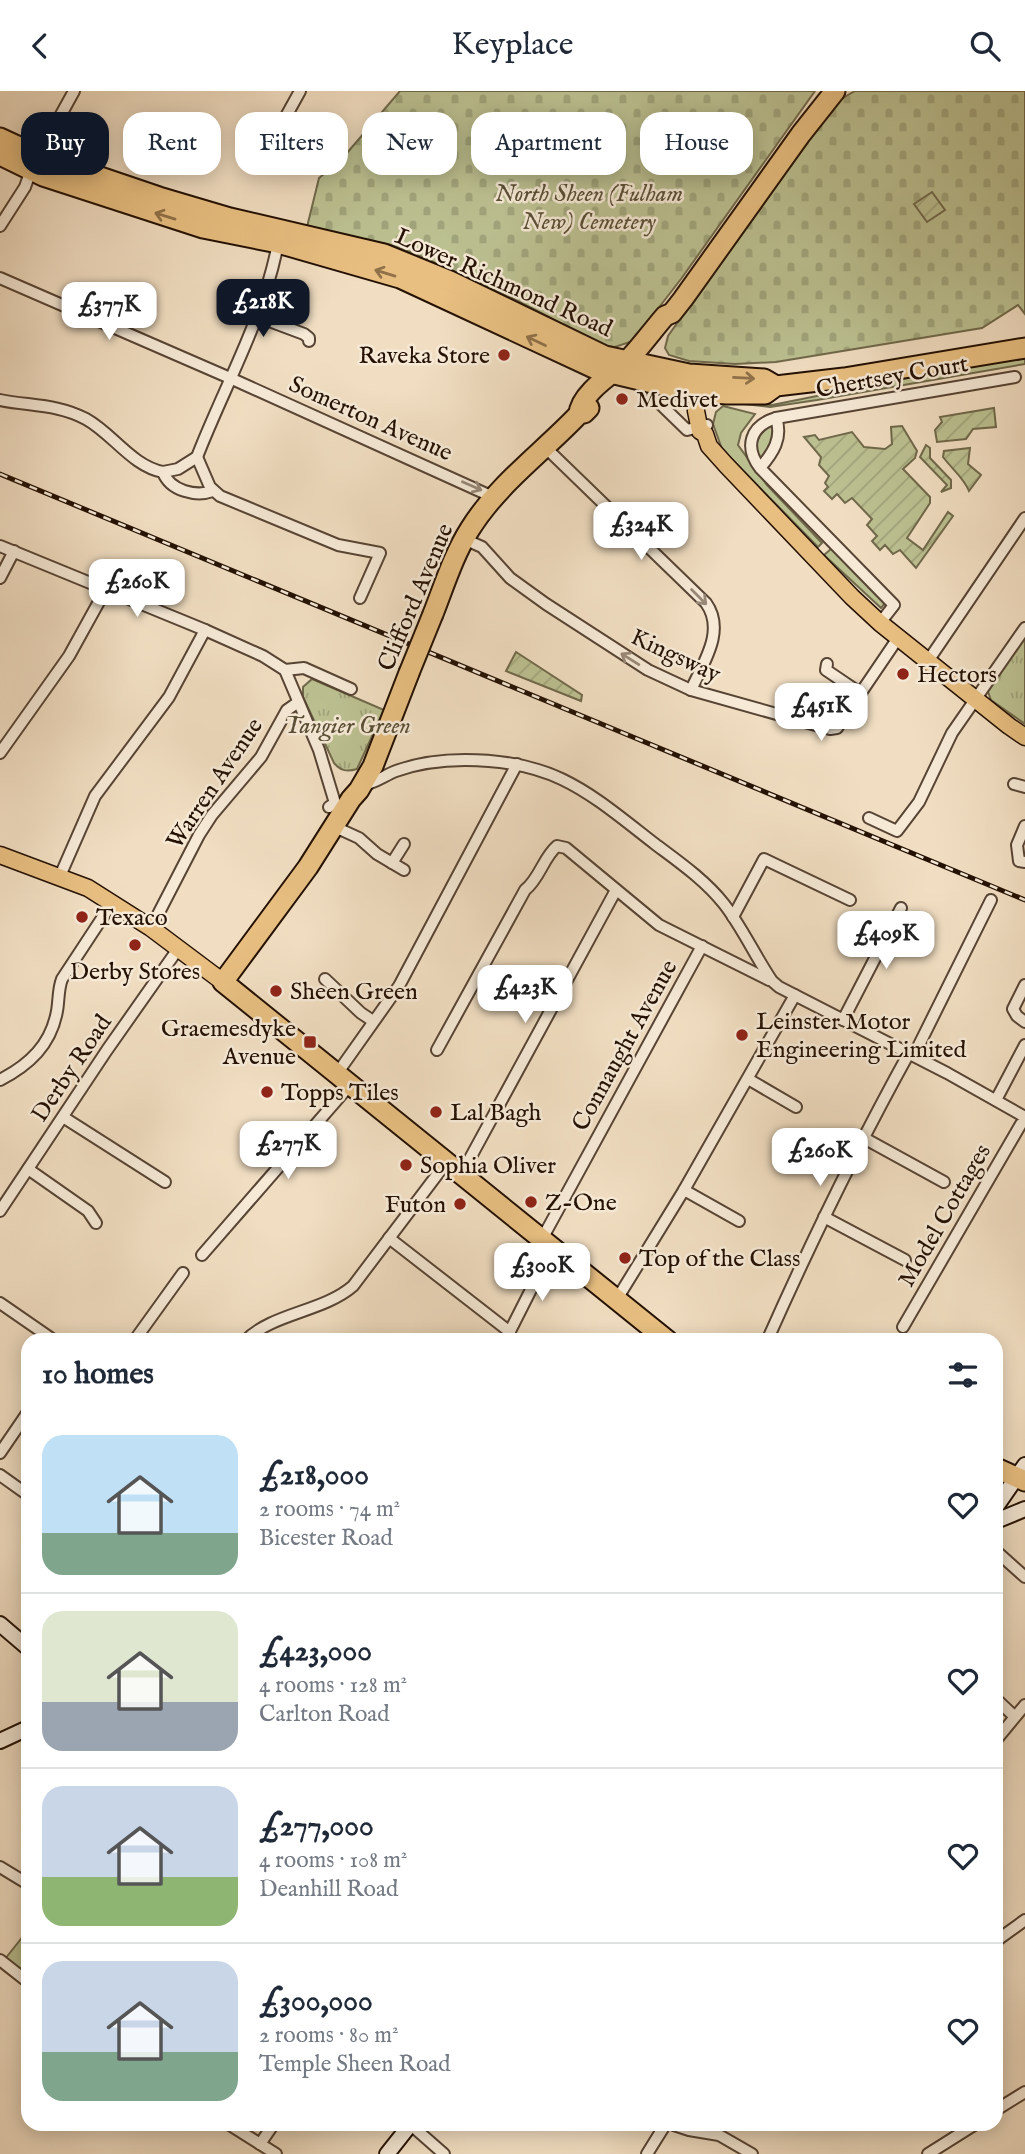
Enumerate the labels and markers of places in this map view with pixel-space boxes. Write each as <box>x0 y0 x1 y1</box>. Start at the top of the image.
pin: £218K <box>214 279 312 339</box>
pin: £377K <box>60 282 158 342</box>
place label: Raveka Store <box>359 341 490 372</box>
marker: Raveka Store <box>496 347 512 363</box>
place label: Medivet <box>636 385 718 416</box>
marker: Medivet <box>614 391 630 407</box>
pin: £324K <box>592 503 690 562</box>
pin: £260K <box>88 559 186 619</box>
place label: Hectors <box>917 660 997 691</box>
marker: Hectors <box>895 666 911 682</box>
pin: £451K <box>772 683 870 743</box>
place label: Texaco <box>96 903 168 934</box>
marker: Texaco <box>74 909 90 925</box>
pin: £409K <box>837 911 935 971</box>
marker: Derby Stores <box>127 937 143 953</box>
place label: Derby Stores <box>70 957 200 988</box>
pin: £423K <box>476 965 574 1025</box>
place label: Sheen Green <box>290 977 418 1008</box>
marker: Sheen Green <box>268 983 284 999</box>
place label: Leinster Motor Engineering Limited <box>756 1007 967 1066</box>
place label: Graemesdyke Avenue <box>161 1014 296 1073</box>
marker: Leinster Motor Engineering Limited <box>734 1027 750 1043</box>
marker: Graemesdyke Avenue <box>302 1034 318 1050</box>
place label: Topps Tiles <box>281 1078 399 1109</box>
marker: Topps Tiles <box>259 1084 275 1100</box>
place label: Lal Bagh <box>450 1098 542 1129</box>
marker: Lal Bagh <box>428 1104 444 1120</box>
pin: £277K <box>239 1121 337 1181</box>
pin: £260K <box>771 1129 869 1188</box>
place label: Sophia Oliver <box>420 1151 556 1182</box>
marker: Sophia Oliver <box>398 1157 414 1173</box>
place label: Z-One <box>545 1188 617 1219</box>
place label: Futon <box>385 1190 446 1221</box>
marker: Z-One <box>523 1194 539 1210</box>
marker: Futon <box>452 1196 468 1212</box>
pin: £300K <box>493 1243 591 1303</box>
place label: Top of the Class <box>639 1244 800 1275</box>
marker: Top of the Class <box>617 1250 633 1266</box>

